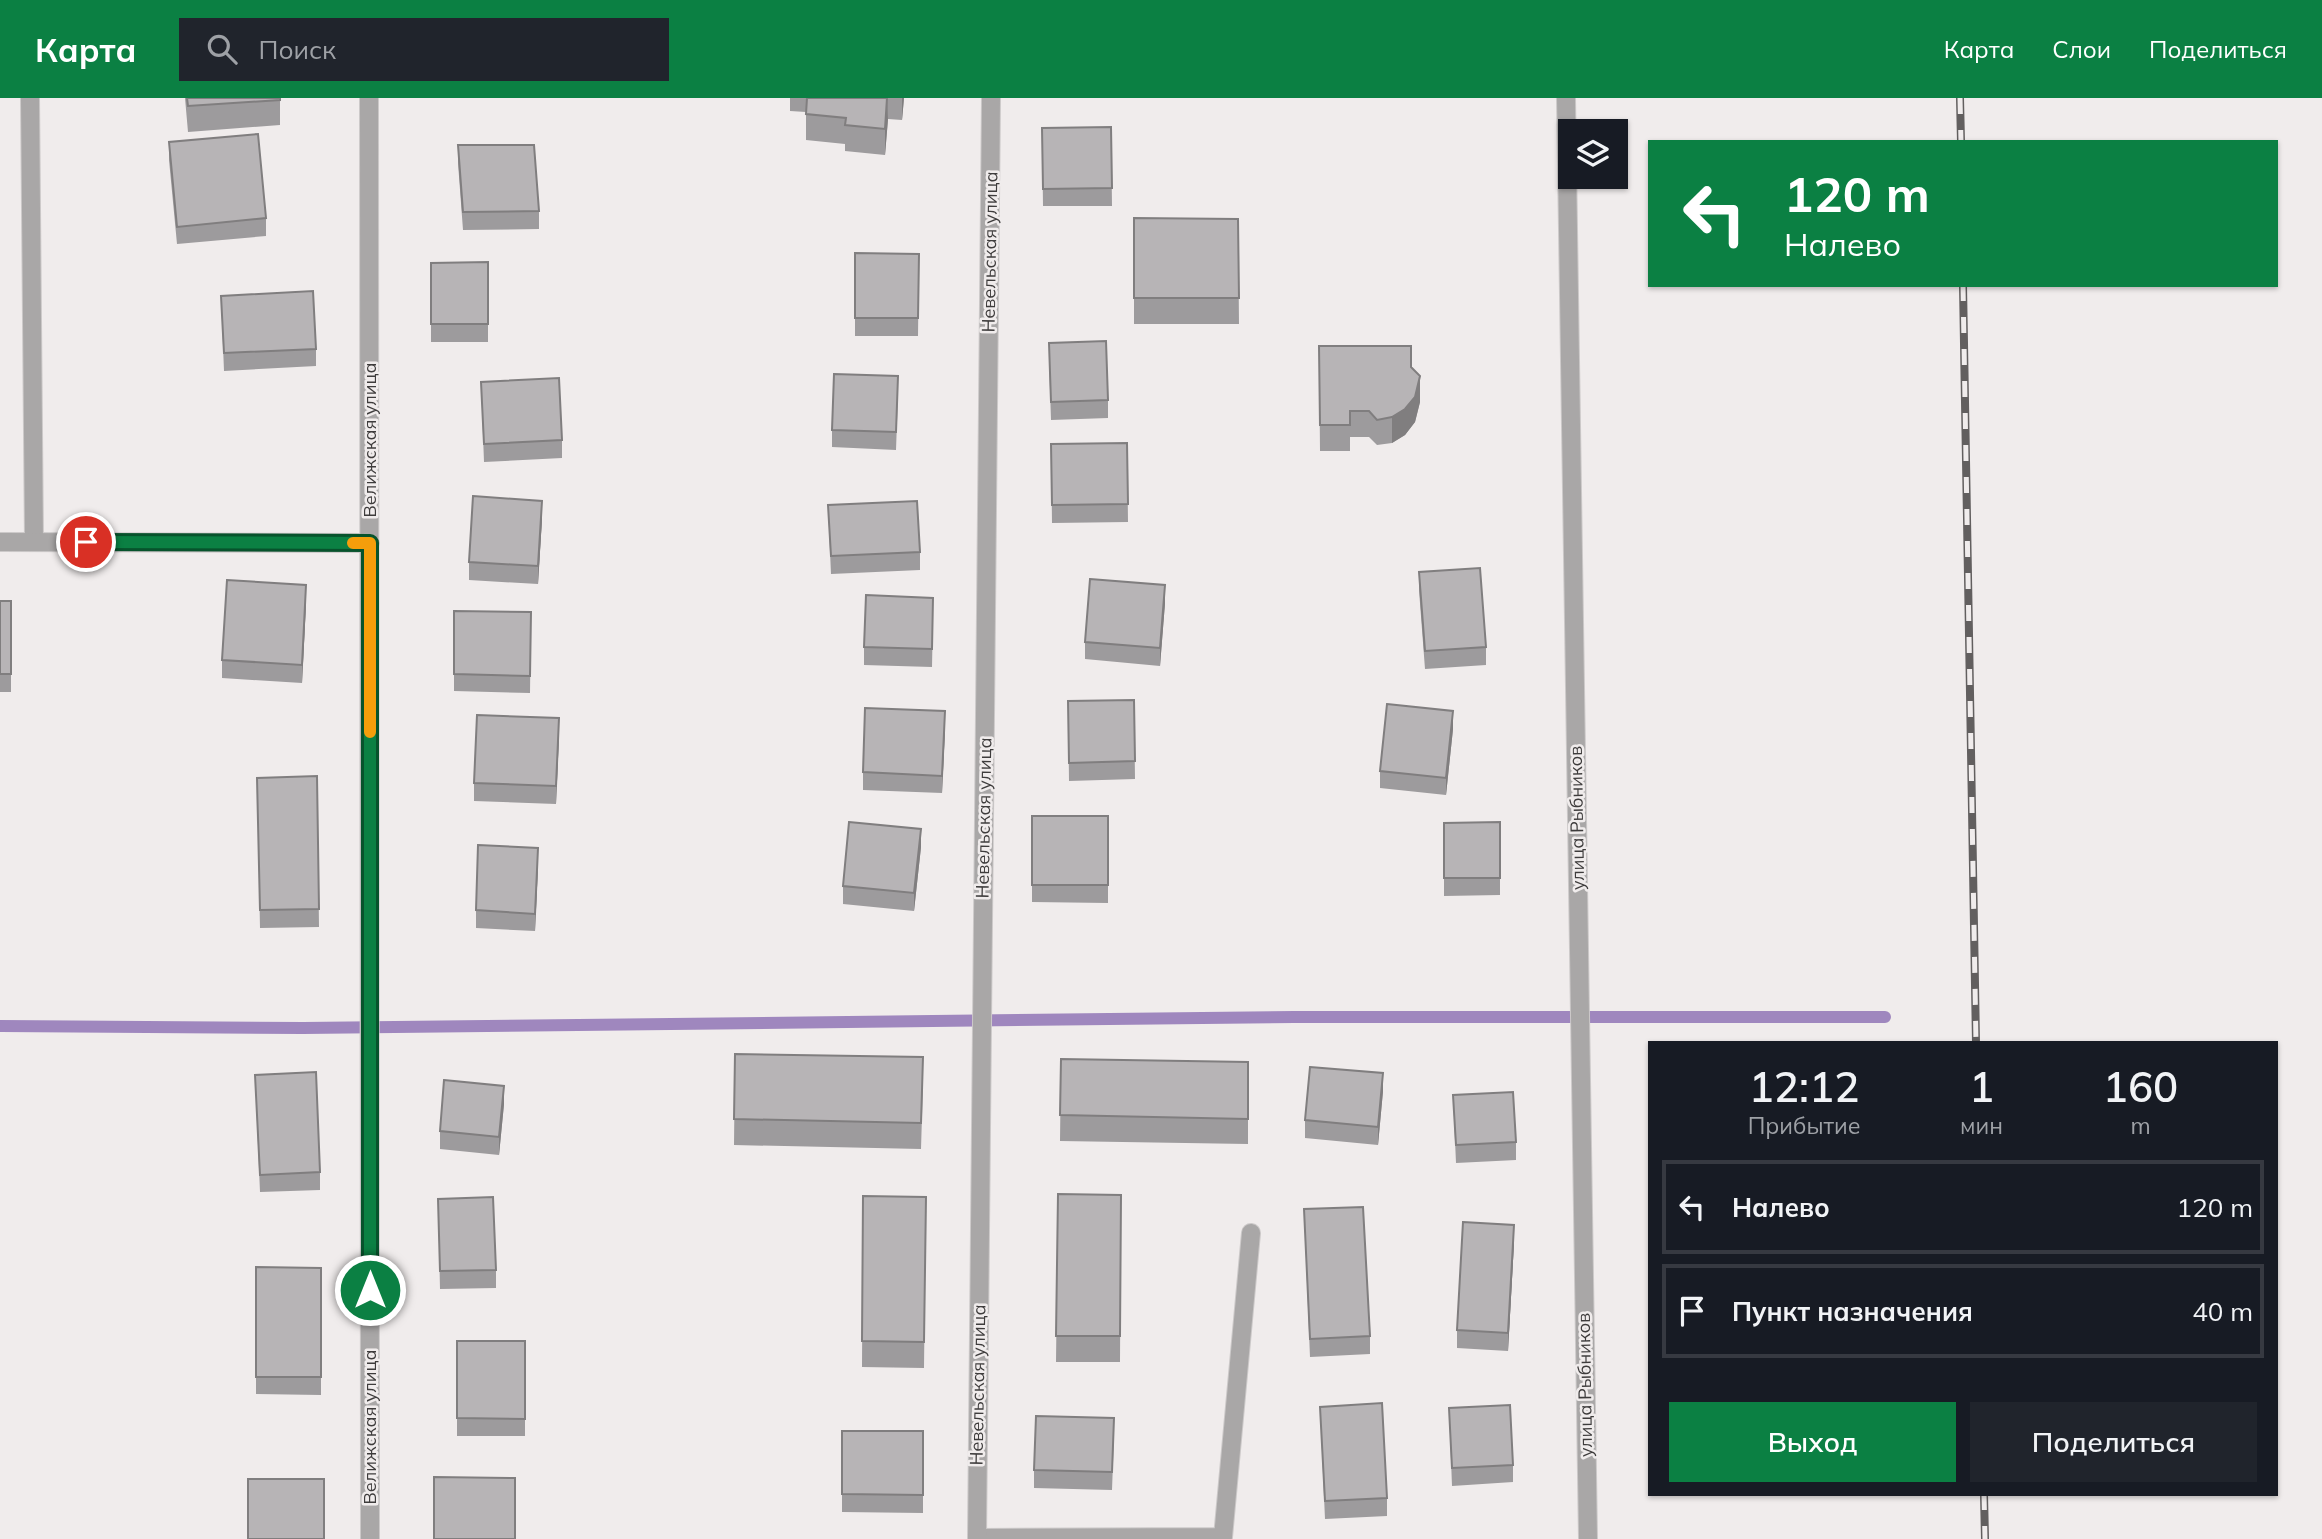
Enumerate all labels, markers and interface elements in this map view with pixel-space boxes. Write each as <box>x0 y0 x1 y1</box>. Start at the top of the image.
search box <box>179 18 669 81</box>
text: Карта <box>35 29 137 70</box>
icon: search <box>203 30 241 68</box>
text: Поиск <box>259 33 336 66</box>
text: Карта <box>1944 34 2014 64</box>
text: Слои <box>2052 34 2111 64</box>
text: Поделиться <box>2149 34 2287 64</box>
map controls <box>1558 119 1628 189</box>
button: layers <box>1558 119 1628 189</box>
text: 120 m <box>1784 163 1930 224</box>
icon: left <box>1669 168 1760 259</box>
street label: Невельская улица <box>977 171 1002 333</box>
text: Налево <box>1784 224 1901 264</box>
street label: Велижская улица <box>358 363 381 517</box>
pin <box>56 512 116 572</box>
icon: arrive <box>67 523 105 561</box>
street label: Невельская улица <box>971 737 996 899</box>
street label: улица Рыбников <box>1564 746 1589 890</box>
text: 12:12 <box>1749 1060 1859 1113</box>
text: 1 <box>1969 1060 1994 1113</box>
text: 160 <box>2103 1060 2178 1113</box>
text: Прибытие <box>1748 1111 1860 1140</box>
text: мин <box>1960 1111 2003 1140</box>
text: m <box>2130 1111 2151 1140</box>
icon: left <box>1673 1188 1711 1226</box>
text: Налево <box>1732 1191 1830 1224</box>
text: 120 m <box>2177 1191 2253 1224</box>
position arrow <box>333 1253 407 1327</box>
icon: arrive <box>1673 1292 1711 1330</box>
text: Пункт назначения <box>1732 1295 1973 1328</box>
text: 40 m <box>2192 1295 2253 1328</box>
street label: Невельская улица <box>965 1304 990 1466</box>
street label: улица Рыбников <box>1572 1313 1597 1457</box>
street label: Велижская улица <box>358 1350 381 1504</box>
button: Выход <box>1669 1402 1956 1482</box>
button: Поделиться <box>1970 1402 2257 1482</box>

